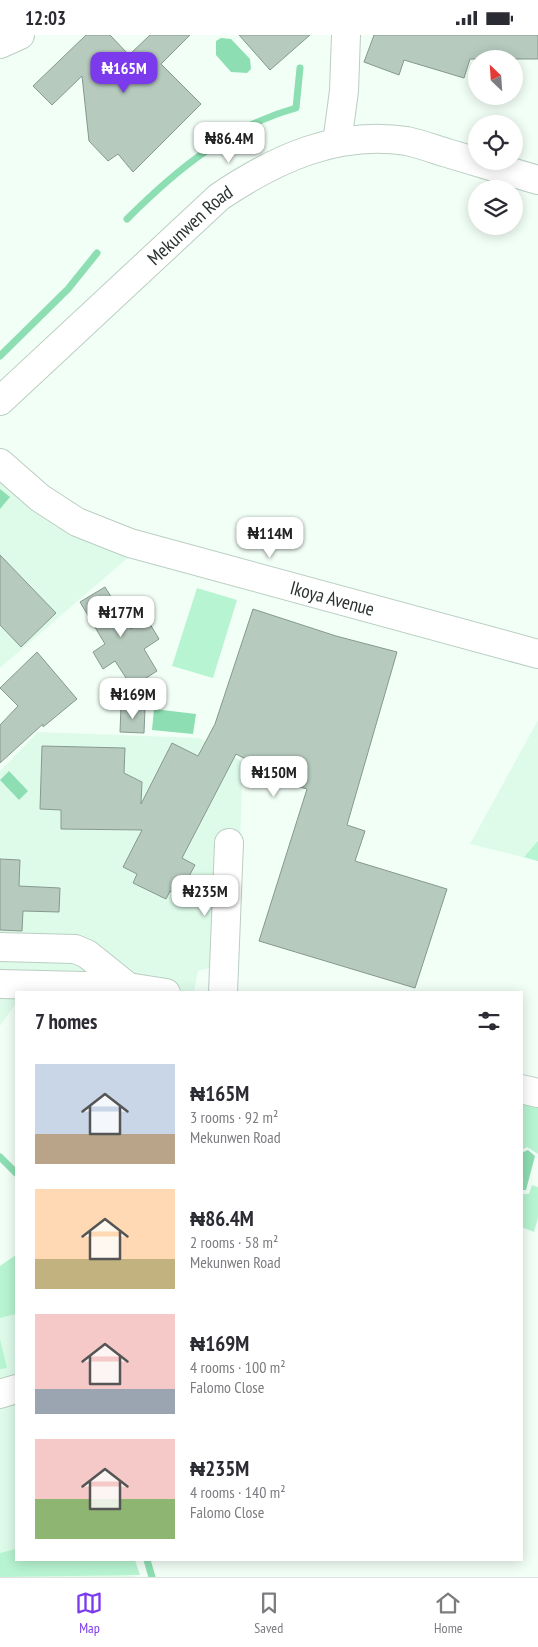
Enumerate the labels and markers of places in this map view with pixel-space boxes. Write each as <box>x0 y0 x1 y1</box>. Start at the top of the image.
pin: ₦165M <box>89 52 159 94</box>
pin: ₦86.4M <box>188 121 270 164</box>
pin: ₦114M <box>235 517 305 559</box>
pin: ₦177M <box>86 595 156 638</box>
pin: ₦169M <box>98 677 168 720</box>
pin: ₦150M <box>239 755 309 798</box>
pin: ₦235M <box>170 875 240 917</box>

